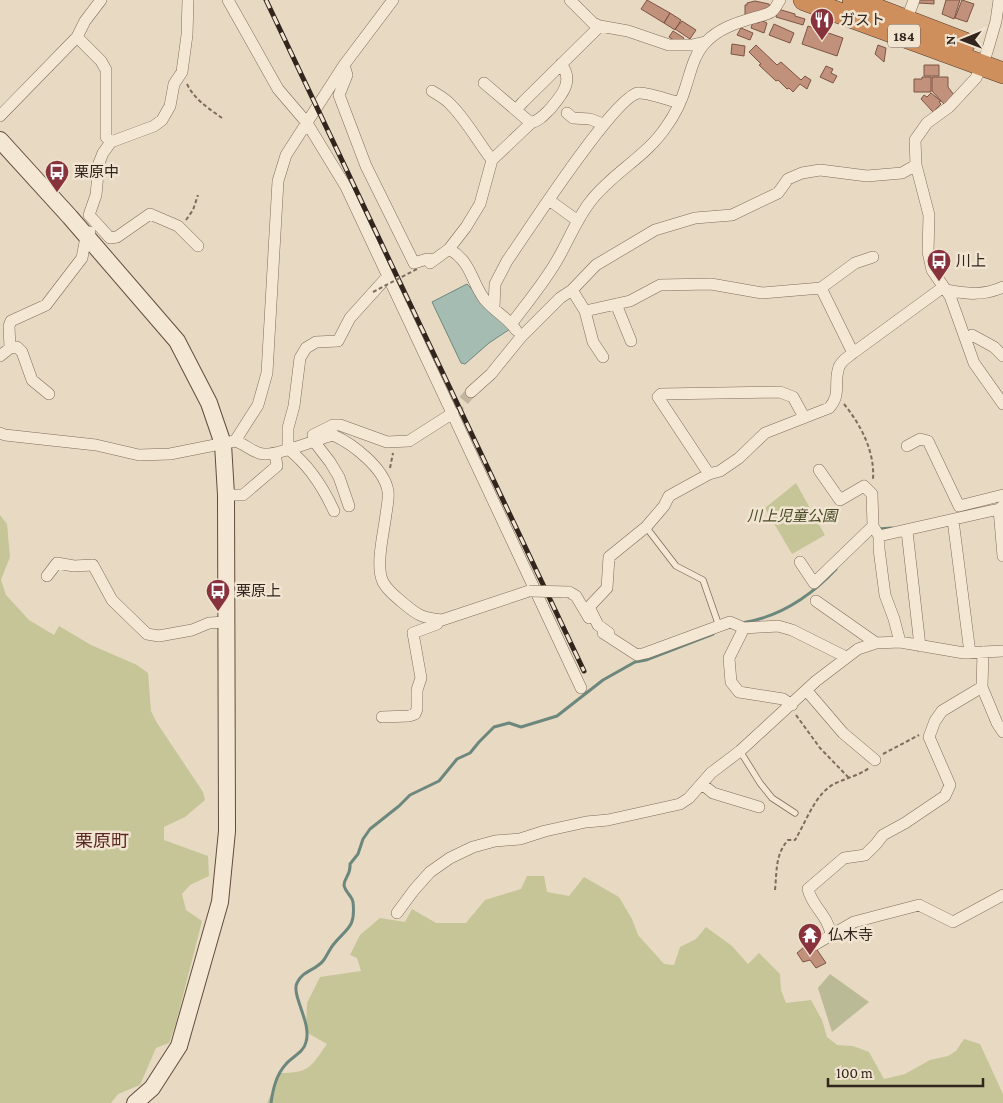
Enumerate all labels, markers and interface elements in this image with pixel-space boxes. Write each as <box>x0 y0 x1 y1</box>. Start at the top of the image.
restaurant icon: ガスト <box>809 7 835 41</box>
place label: ガスト <box>840 12 885 28</box>
north arrow <box>938 15 988 65</box>
road number: 184 <box>888 24 920 48</box>
text: N <box>942 35 958 45</box>
bus stop icon: 栗原中 <box>44 159 70 193</box>
place label: 栗原中 <box>74 164 119 180</box>
bus stop icon: 川上 <box>926 248 952 282</box>
place label: 川上 <box>956 253 986 269</box>
park label: 川上児童公園 <box>747 508 839 524</box>
bus stop icon: 栗原上 <box>205 578 231 612</box>
place label: 栗原上 <box>236 583 281 599</box>
district label: 栗原町 <box>75 831 129 851</box>
temple icon: 仏木寺 <box>797 922 823 956</box>
place label: 仏木寺 <box>828 927 873 943</box>
scale bar <box>828 1056 983 1088</box>
text: 100 m <box>836 1065 873 1081</box>

